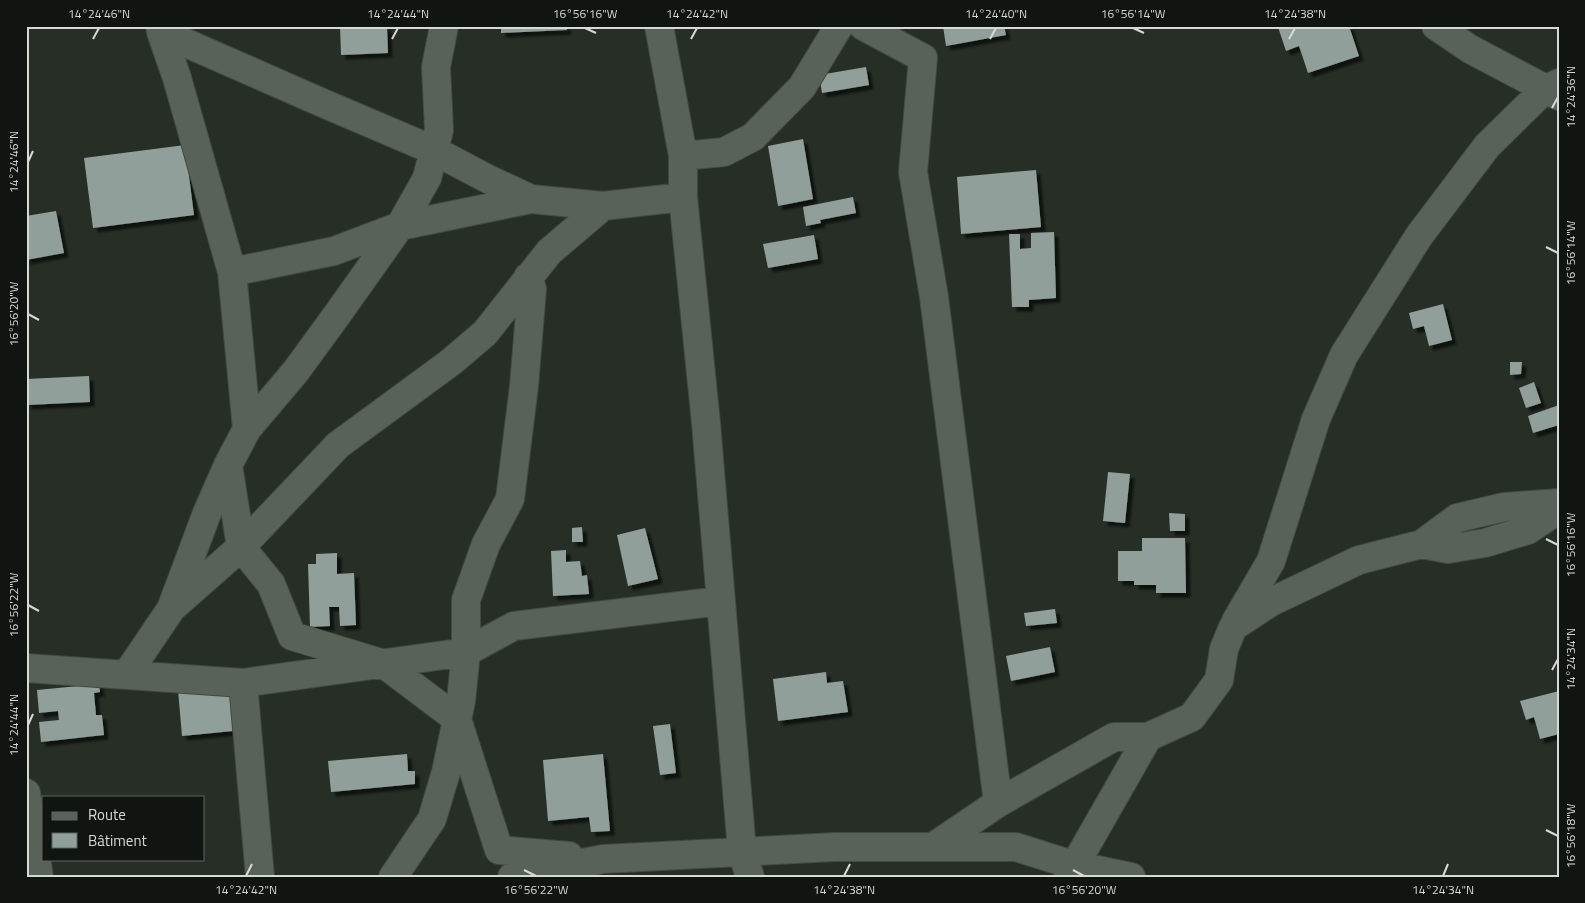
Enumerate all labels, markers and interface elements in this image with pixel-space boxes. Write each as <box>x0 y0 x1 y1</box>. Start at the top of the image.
text: 14°24'46"N <box>68 4 130 23</box>
text: 14°24'44"N <box>367 4 429 23</box>
text: 16°56'16"W <box>553 4 618 23</box>
text: 14°24'42"N <box>666 4 728 23</box>
text: 14°24'40"N <box>965 4 1027 23</box>
text: 16°56'14"W <box>1101 4 1166 23</box>
text: 14°24'38"N <box>1264 4 1326 23</box>
text: 14°24'36"N <box>1561 66 1580 128</box>
text: 14°24'46"N <box>4 131 23 193</box>
text: 16°56'14"W <box>1561 220 1580 285</box>
text: 16°56'20"W <box>4 281 23 346</box>
text: 16°56'16"W <box>1561 512 1580 577</box>
text: 16°56'22"W <box>4 572 23 637</box>
text: 14°24'34"N <box>1561 628 1580 690</box>
text: 14°24'44"N <box>4 694 23 756</box>
legend <box>42 796 205 860</box>
text: Route <box>88 803 126 826</box>
text: 16°56'18"W <box>1561 803 1580 868</box>
text: Bâtiment <box>88 829 147 852</box>
text: 14°24'42"N <box>215 880 277 899</box>
text: 16°56'22"W <box>504 880 569 899</box>
text: 14°24'38"N <box>813 880 875 899</box>
text: 16°56'20"W <box>1052 880 1117 899</box>
text: 14°24'34"N <box>1412 880 1474 899</box>

